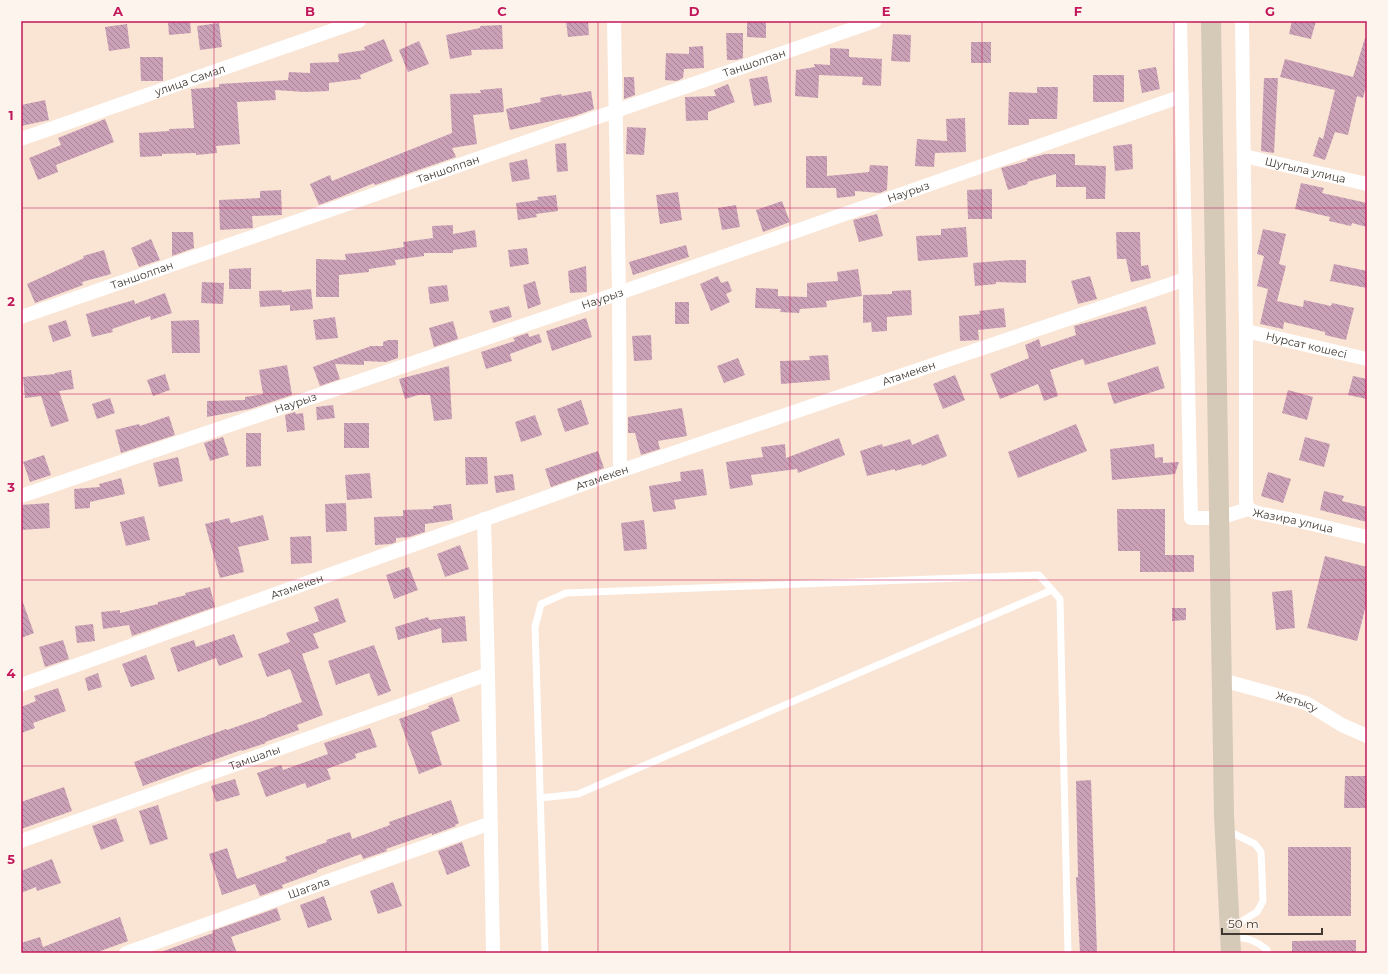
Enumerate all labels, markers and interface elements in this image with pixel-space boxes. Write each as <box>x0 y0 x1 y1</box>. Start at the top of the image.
text: A <box>112 3 124 19</box>
text: B <box>305 3 315 19</box>
text: C <box>497 3 507 19</box>
text: D <box>689 3 700 19</box>
text: E <box>882 3 891 19</box>
text: F <box>1074 3 1082 19</box>
text: G <box>1265 3 1275 19</box>
street label: Таншолпан <box>721 46 787 80</box>
street label: улица Самал <box>152 61 227 99</box>
text: 1 <box>8 107 14 123</box>
street label: Таншолпан <box>415 152 481 186</box>
street label: Шугыла улица <box>1264 154 1347 186</box>
street label: Наурыз <box>885 178 931 206</box>
street label: Таншолпан <box>109 258 175 292</box>
street label: Наурыз <box>579 285 625 312</box>
text: 2 <box>7 293 15 309</box>
street label: Нурсат кошесi <box>1264 329 1348 361</box>
street label: Атамекен <box>880 358 937 389</box>
street label: Наурыз <box>273 389 319 416</box>
street label: Атамекен <box>574 462 630 493</box>
text: 3 <box>6 479 15 495</box>
street label: Жазира улица <box>1251 505 1335 536</box>
street label: Атамекен <box>269 571 325 602</box>
text: 4 <box>7 665 16 681</box>
street label: Жетысу <box>1274 688 1321 716</box>
street label: Тамшалы <box>227 742 282 773</box>
text: 5 <box>7 851 15 867</box>
street label: Шагала <box>286 874 332 902</box>
scale bar <box>1222 910 1322 936</box>
text: 50 m <box>1228 916 1259 931</box>

